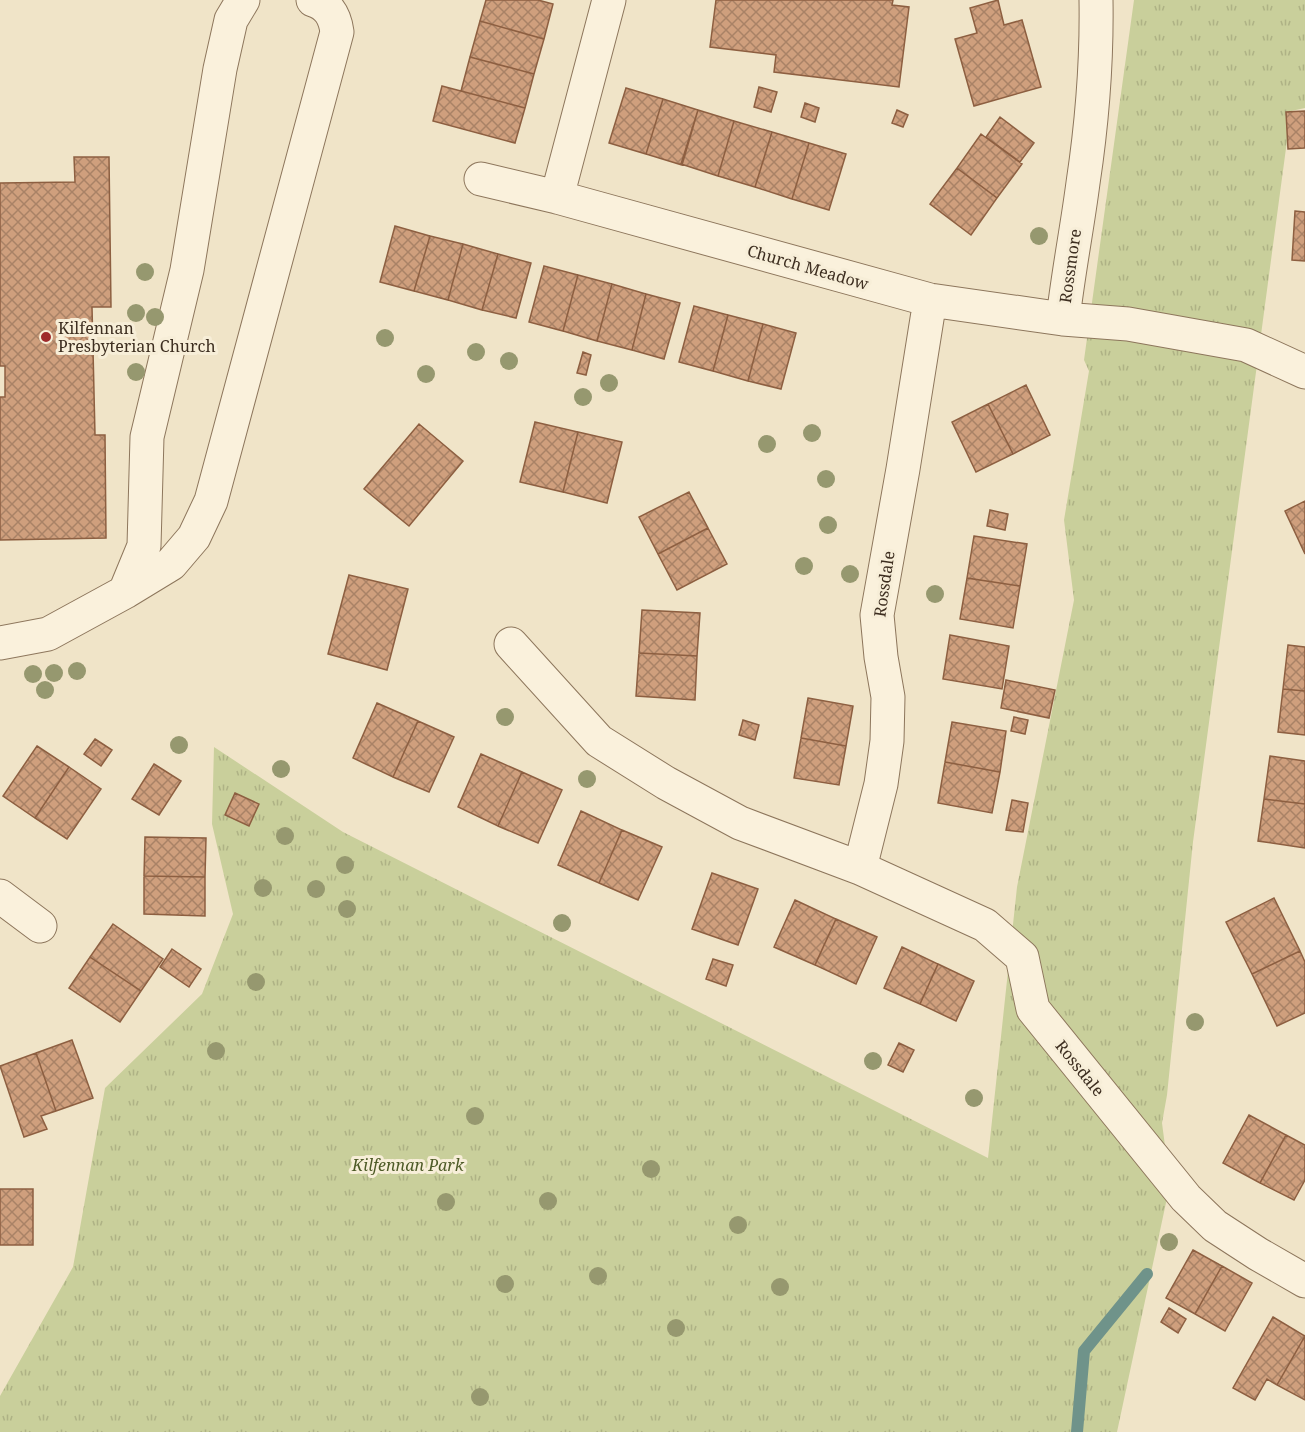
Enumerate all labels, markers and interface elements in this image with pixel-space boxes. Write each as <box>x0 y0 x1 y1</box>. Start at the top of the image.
street label: Rossmore <box>1054 228 1086 304</box>
street label: Church Meadow <box>745 239 871 295</box>
place label: Kilfennan Presbyterian Church <box>58 317 216 357</box>
marker: Kilfennan Presbyterian Church <box>39 330 53 344</box>
street label: Rossdale <box>868 550 900 618</box>
street label: Rossdale <box>1051 1035 1109 1101</box>
park label: Kilfennan Park <box>351 1154 465 1176</box>

